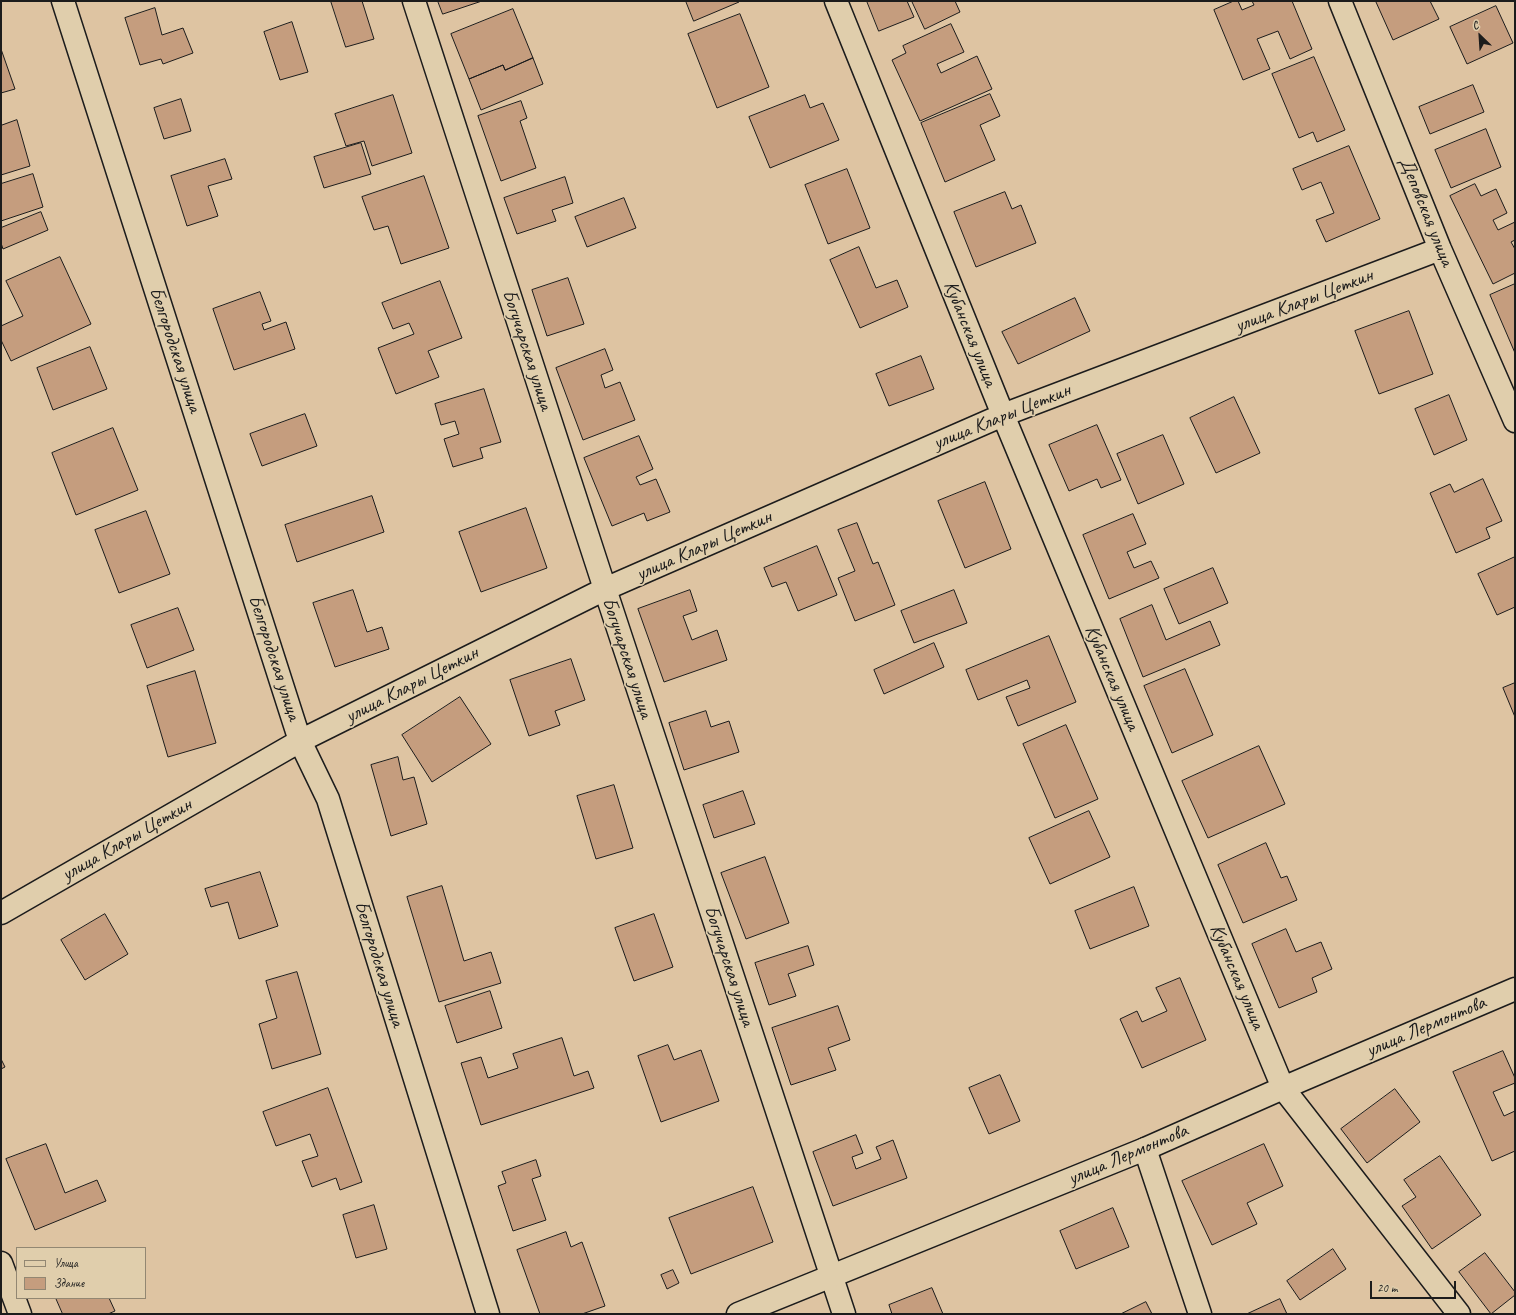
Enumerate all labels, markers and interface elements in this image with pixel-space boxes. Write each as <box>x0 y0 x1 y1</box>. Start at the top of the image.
north arrow <box>1460 16 1500 56</box>
text: С <box>1470 18 1480 33</box>
street label: Деповская улица <box>1393 154 1459 270</box>
street label: улица Клары Цеткин <box>1231 264 1377 338</box>
street label: Кубанская улица <box>938 278 1002 390</box>
street label: Белгородская улица <box>143 284 207 416</box>
street label: Богучарская улица <box>496 287 558 413</box>
street label: улица Клары Цеткин <box>930 379 1074 455</box>
street label: улица Клары Цеткин <box>632 505 776 587</box>
street label: Белгородская улица <box>242 592 306 724</box>
street label: Богучарская улица <box>596 595 658 721</box>
street label: Кубанская улица <box>1079 622 1145 734</box>
street label: улица Клары Цеткин <box>341 641 483 729</box>
street label: улица Клары Цеткин <box>58 793 196 887</box>
street label: Белгородская улица <box>348 898 410 1030</box>
street label: Богучарская улица <box>698 903 760 1029</box>
street label: Кубанская улица <box>1204 921 1270 1033</box>
street label: улица Лермонтова <box>1363 991 1489 1063</box>
street label: улица Лермонтова <box>1065 1119 1191 1191</box>
legend <box>16 1247 146 1299</box>
text: Улица <box>54 1255 78 1271</box>
scale bar <box>1372 1273 1458 1299</box>
text: Здание <box>54 1275 84 1291</box>
text: 20 m <box>1377 1280 1397 1296</box>

